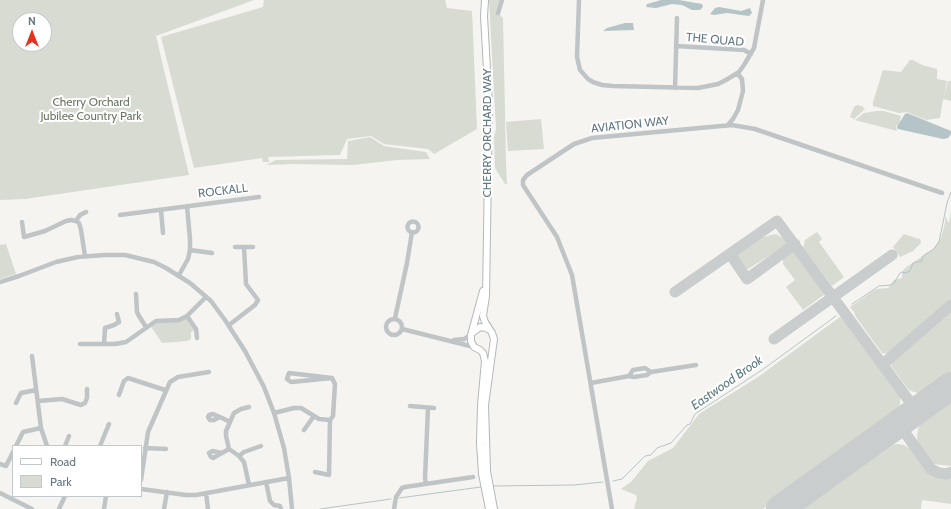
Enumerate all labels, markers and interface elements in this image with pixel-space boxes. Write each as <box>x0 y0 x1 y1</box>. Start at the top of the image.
north arrow <box>12 12 52 52</box>
text: N <box>28 14 36 28</box>
street label: THE QUAD <box>685 30 745 50</box>
street label: CHERRY ORCHARD WAY <box>480 68 494 198</box>
park label: Cherry Orchard Jubilee Country Park <box>40 95 142 123</box>
street label: AVIATION WAY <box>590 114 670 136</box>
street label: ROCKALL <box>197 181 249 201</box>
water label: Eastwood Brook <box>688 352 766 414</box>
legend <box>12 445 142 497</box>
text: Road <box>50 454 76 469</box>
text: Park <box>50 474 72 489</box>

